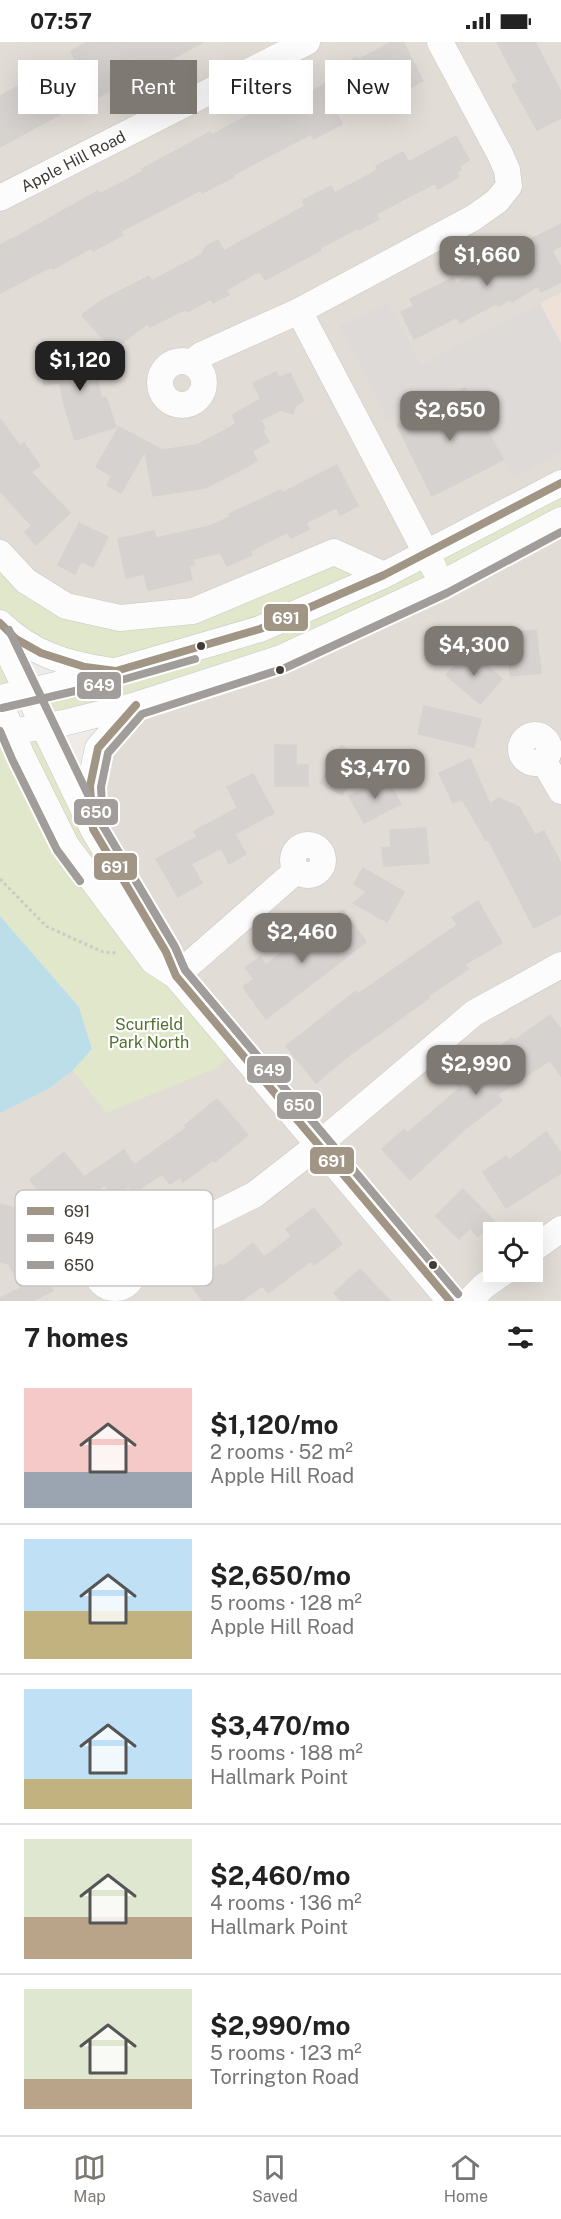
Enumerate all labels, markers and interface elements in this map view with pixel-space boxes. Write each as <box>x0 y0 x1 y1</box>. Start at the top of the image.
text: 07:57 <box>30 8 92 34</box>
chip: Buy <box>18 60 98 114</box>
chip: Rent <box>110 60 197 114</box>
chip: Filters <box>209 60 313 114</box>
chip: New <box>325 60 411 114</box>
street label: Apple Hill Road <box>18 127 129 196</box>
pin: $1,660 <box>438 236 536 287</box>
text: $1,660 <box>454 243 520 267</box>
pin: $1,120 <box>31 341 129 392</box>
text: $1,120 <box>49 348 111 372</box>
pin: $2,650 <box>401 391 499 442</box>
text: $2,650 <box>414 398 486 422</box>
line badge: 691 <box>263 603 309 632</box>
text: 691 <box>272 609 300 628</box>
pin: $4,300 <box>425 626 523 677</box>
text: $4,300 <box>438 633 510 657</box>
unlabelled marker <box>195 640 207 652</box>
unlabelled marker <box>274 664 286 676</box>
line badge: 649 <box>76 671 122 700</box>
text: 649 <box>83 676 115 695</box>
pin: $3,470 <box>326 749 424 800</box>
text: $3,470 <box>340 756 410 780</box>
line badge: 650 <box>73 798 119 826</box>
text: 650 <box>80 803 112 822</box>
line badge: 691 <box>93 852 138 881</box>
text: 691 <box>101 858 129 877</box>
pin: $2,460 <box>253 913 351 964</box>
text: $2,460 <box>267 920 337 944</box>
park label: Scurfield Park North <box>109 1015 189 1052</box>
pin: $2,990 <box>427 1045 525 1096</box>
text: $2,990 <box>441 1052 511 1076</box>
line badge: 649 <box>246 1055 292 1084</box>
text: 649 <box>253 1061 285 1080</box>
line badge: 650 <box>276 1091 322 1120</box>
text: 650 <box>283 1096 315 1115</box>
line badge: 691 <box>309 1146 355 1175</box>
text: 691 <box>318 1152 346 1171</box>
legend <box>15 1190 213 1286</box>
text: 691 <box>64 1202 90 1221</box>
map controls <box>483 1222 543 1282</box>
button: locate <box>483 1222 543 1282</box>
text: 649 <box>64 1229 94 1248</box>
text: 650 <box>64 1256 94 1275</box>
unlabelled marker <box>427 1259 439 1271</box>
icon: filters <box>504 1321 537 1354</box>
text: 7 homes <box>24 1322 128 1353</box>
text: $1,120/mo <box>210 1409 339 1440</box>
icon: home <box>72 1412 144 1484</box>
text: 2 rooms · 52 m² <box>210 1440 353 1464</box>
text: Apple Hill Road <box>210 1464 354 1488</box>
text: $2,650/mo <box>210 1560 351 1591</box>
icon: home <box>72 1563 144 1635</box>
text: 5 rooms · 128 m² <box>210 1591 362 1615</box>
text: Apple Hill Road <box>210 1615 354 1639</box>
text: $3,470/mo <box>210 1710 350 1741</box>
icon: home <box>72 1713 144 1785</box>
text: 5 rooms · 188 m² <box>210 1741 363 1765</box>
text: Hallmark Point <box>210 1765 348 1789</box>
text: $2,460/mo <box>210 1860 350 1891</box>
icon: home <box>72 1863 144 1935</box>
text: 4 rooms · 136 m² <box>210 1891 362 1915</box>
text: Hallmark Point <box>210 1915 348 1939</box>
text: $2,990/mo <box>210 2010 350 2041</box>
icon: home <box>72 2013 144 2085</box>
text: 5 rooms · 123 m² <box>210 2041 362 2065</box>
text: Torrington Road <box>210 2065 359 2089</box>
tab: Map <box>73 2151 106 2206</box>
tab: Saved <box>252 2151 298 2206</box>
tab: Home <box>444 2151 488 2206</box>

